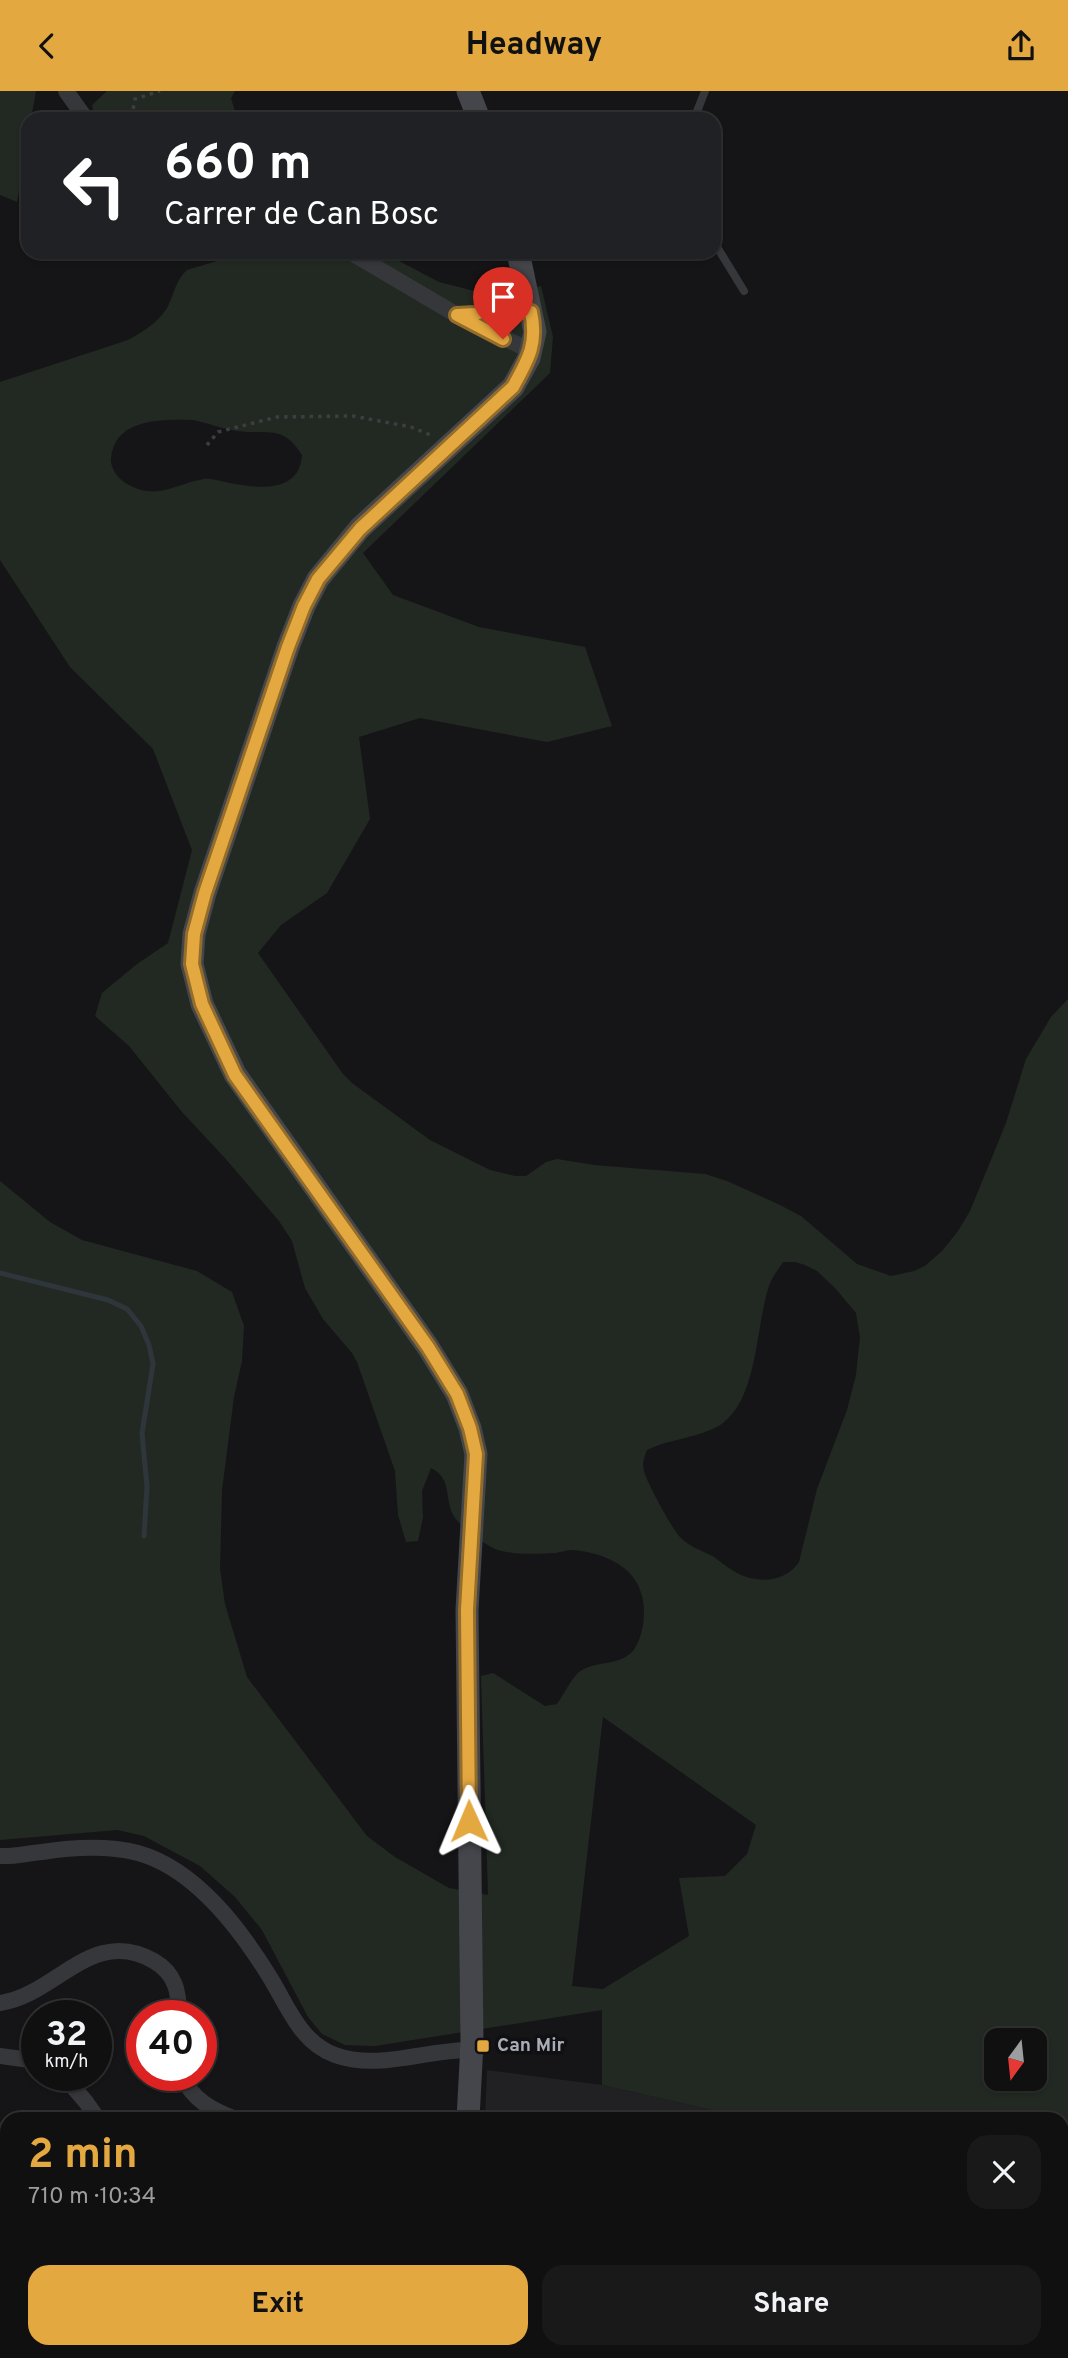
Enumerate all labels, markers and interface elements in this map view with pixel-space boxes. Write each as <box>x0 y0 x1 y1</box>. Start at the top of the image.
text: Headway <box>466 26 602 66</box>
icon: back <box>28 27 66 65</box>
icon: share <box>1002 27 1040 65</box>
text: 660 m <box>164 135 312 197</box>
icon: left <box>49 140 140 231</box>
text: Carrer de Can Bosc <box>164 196 439 236</box>
pin <box>473 267 533 339</box>
icon: arrive <box>484 278 522 316</box>
position arrow <box>432 1784 506 1858</box>
speed limit sign: 40 <box>126 2000 217 2091</box>
text: 32 <box>46 2014 87 2058</box>
north arrow <box>984 2028 1046 2091</box>
map controls <box>984 2028 1047 2091</box>
place label: Can Mir <box>497 2034 565 2058</box>
marker: Can Mir <box>475 2038 491 2054</box>
text: km/h <box>45 2051 88 2074</box>
text: 2 min <box>28 2130 138 2183</box>
button: close <box>967 2135 1041 2209</box>
text: 710 m · 10:34 <box>28 2183 156 2212</box>
button: Exit <box>28 2265 528 2345</box>
button: Share <box>542 2265 1041 2345</box>

